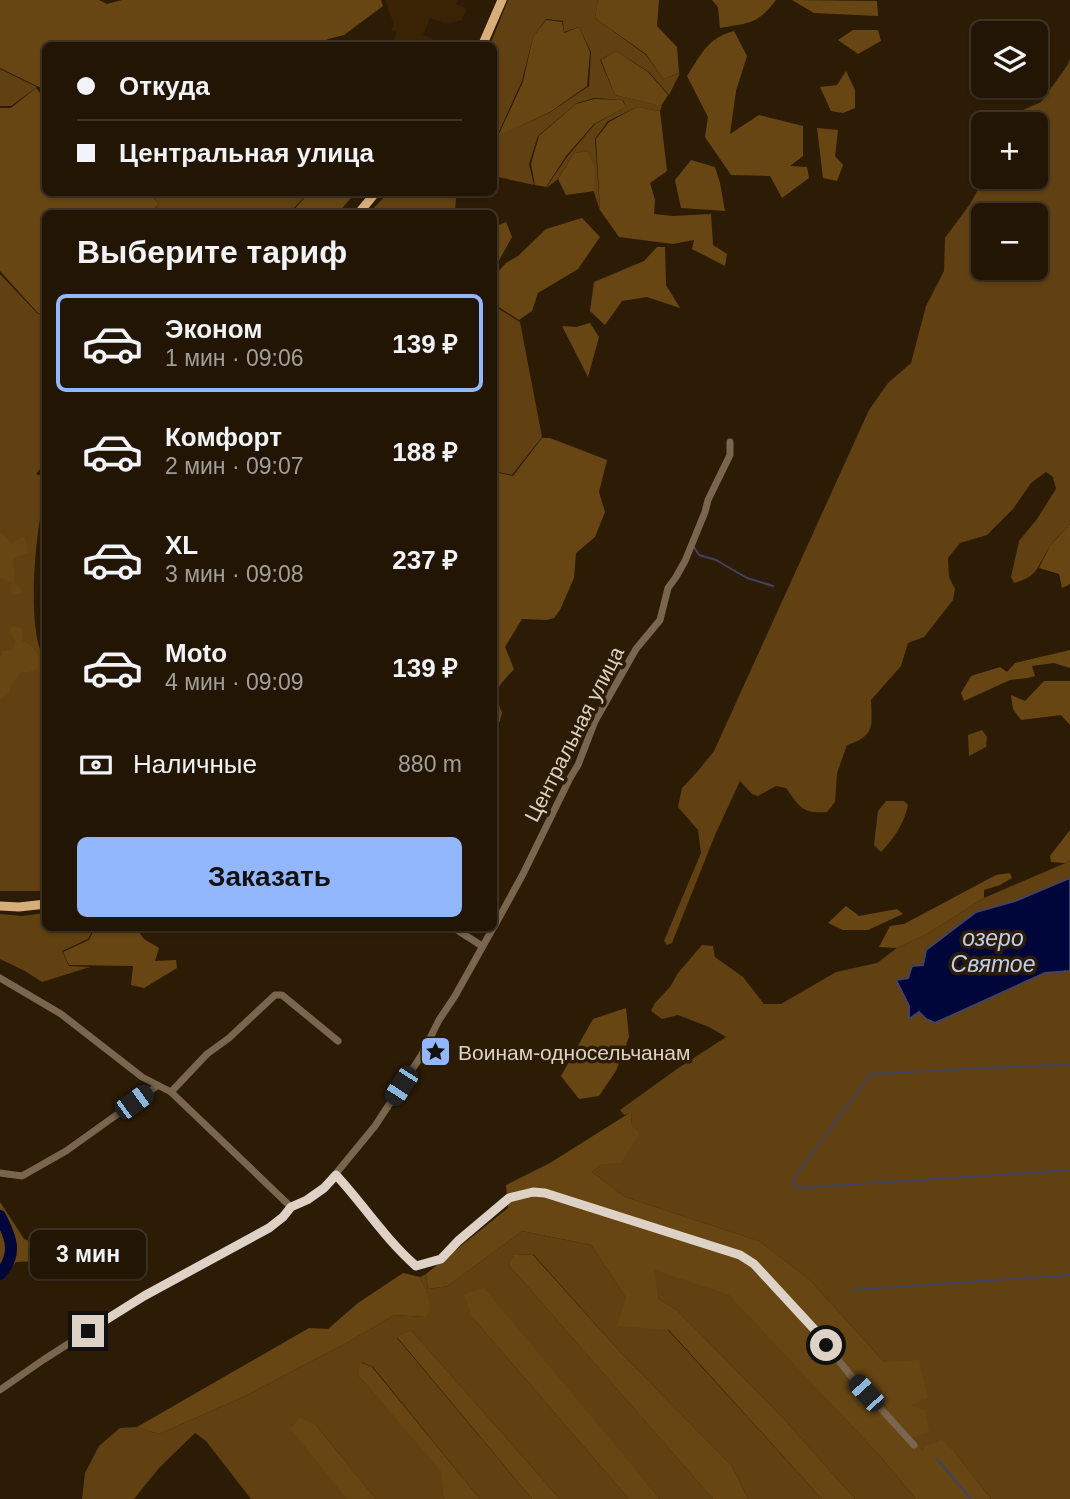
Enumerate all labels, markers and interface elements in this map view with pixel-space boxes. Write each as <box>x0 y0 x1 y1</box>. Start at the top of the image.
map controls <box>971 21 1048 280</box>
button: layers <box>971 21 1048 98</box>
text: Откуда <box>119 71 210 101</box>
button: + <box>971 112 1048 189</box>
text: Центральная улица <box>119 138 374 168</box>
button: − <box>971 203 1048 280</box>
text: Выберите тариф <box>77 234 347 270</box>
icon: car <box>81 312 144 375</box>
text: Эконом <box>165 314 263 344</box>
text: 139 ₽ <box>392 329 458 359</box>
text: 1 мин · 09:06 <box>165 345 304 371</box>
icon: car <box>81 420 144 483</box>
text: Комфорт <box>165 422 282 452</box>
text: 188 ₽ <box>392 437 458 467</box>
text: 2 мин · 09:07 <box>165 453 304 479</box>
icon: car <box>81 528 144 591</box>
text: XL <box>165 530 198 560</box>
text: 237 ₽ <box>392 545 458 575</box>
text: 3 мин · 09:08 <box>165 561 304 587</box>
icon: car <box>81 636 144 699</box>
text: Moto <box>165 638 227 668</box>
street label: Центральная улица <box>520 642 628 825</box>
text: 139 ₽ <box>392 653 458 683</box>
text: 4 мин · 09:09 <box>165 669 304 695</box>
icon: cash <box>77 746 115 784</box>
text: Наличные <box>133 749 257 779</box>
text: 880 m <box>398 751 462 777</box>
button: Заказать <box>77 837 462 917</box>
water label: озеро Святое <box>951 925 1035 977</box>
place icon: Воинам-односельчанам <box>418 1035 452 1069</box>
place label: Воинам-односельчанам <box>458 1041 690 1064</box>
car <box>381 1063 422 1109</box>
car <box>111 1081 158 1123</box>
callout: 3 мин <box>30 1230 146 1278</box>
text: 3 мин <box>56 1241 120 1267</box>
route end <box>72 1315 104 1347</box>
route start <box>810 1329 842 1361</box>
car <box>845 1370 888 1416</box>

